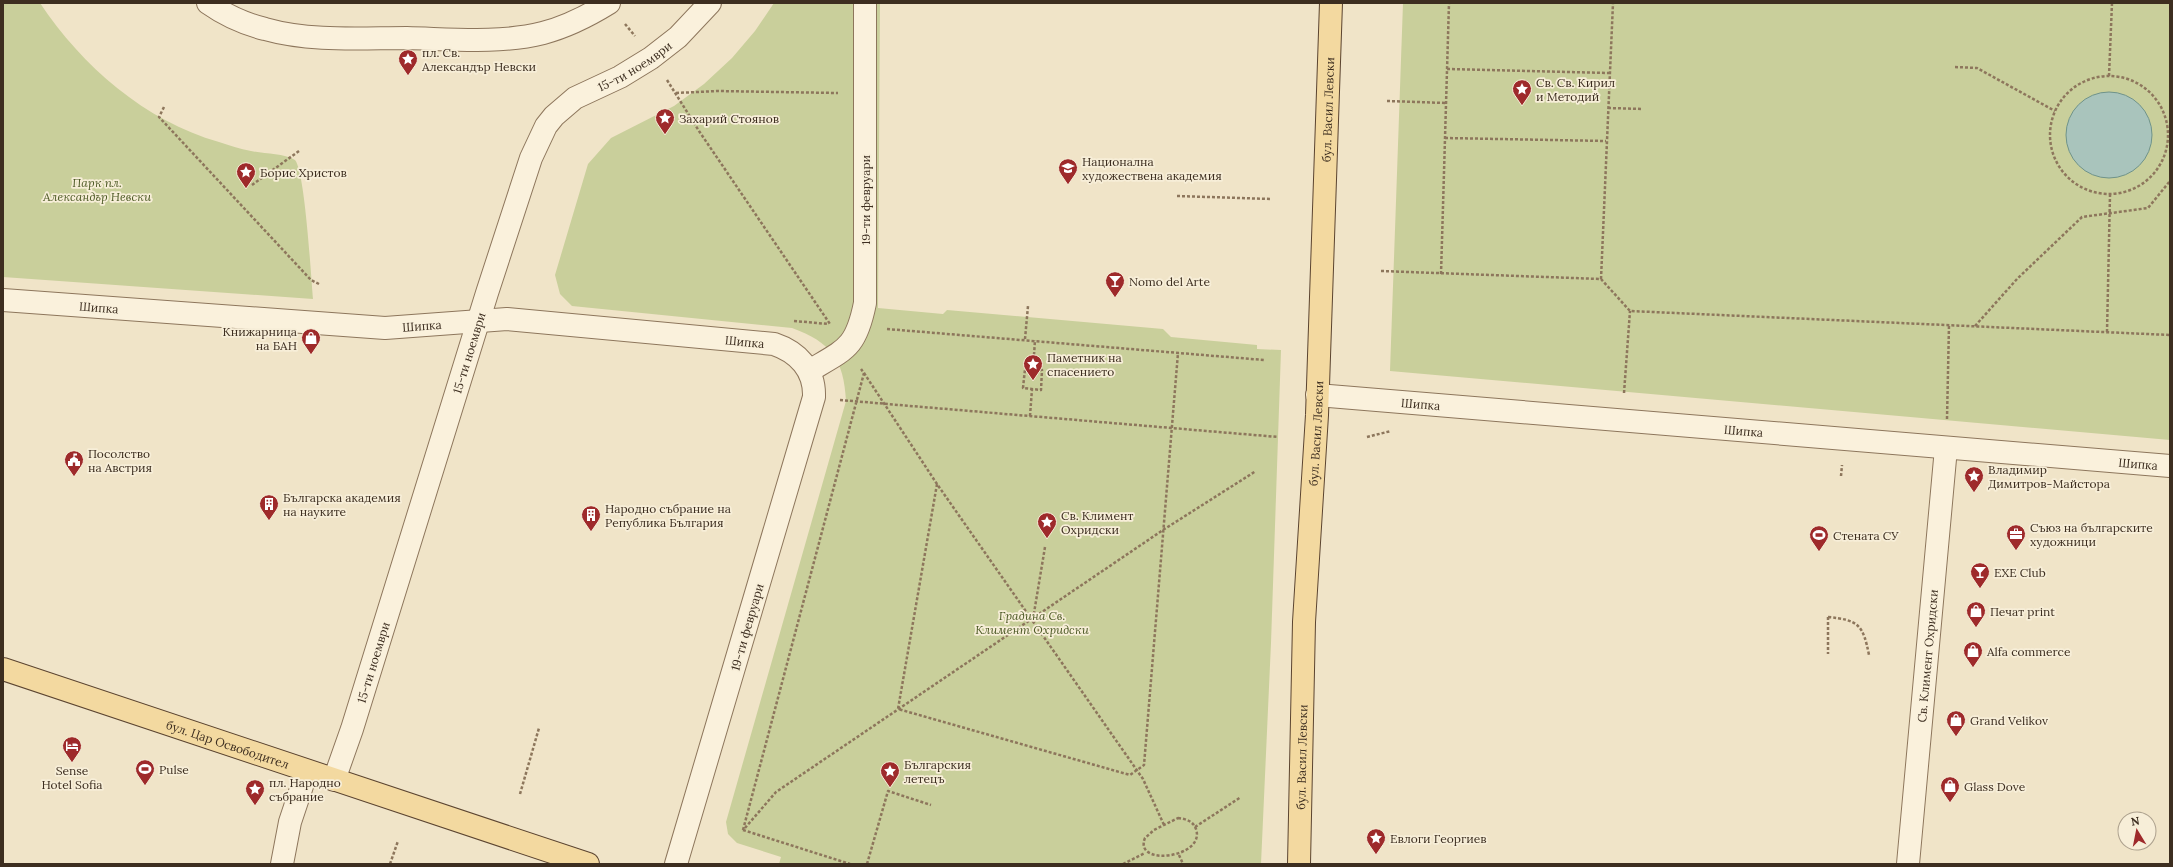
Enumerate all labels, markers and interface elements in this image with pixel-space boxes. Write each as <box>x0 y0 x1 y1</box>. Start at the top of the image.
street label: 15-ти ноември <box>595 37 674 94</box>
place label: пл. Св. Александър Невски <box>421 45 536 74</box>
place icon: пл. Св. Александър Невски <box>397 48 419 76</box>
street label: бул. Васил Левски <box>1318 57 1337 162</box>
place label: Св. Св. Кирил и Методий <box>1536 75 1615 104</box>
place icon: Св. Св. Кирил и Методий <box>1511 78 1533 106</box>
place icon: Захарий Стоянов <box>654 107 676 135</box>
place label: Захарий Стоянов <box>679 111 779 126</box>
place label: Национална художествена академия <box>1082 154 1222 183</box>
street label: 19-ти февруари <box>858 155 873 245</box>
school or university icon: Национална художествена академия <box>1057 157 1079 185</box>
place icon: Борис Христов <box>235 161 257 189</box>
place label: Борис Христов <box>260 165 347 180</box>
park label: Парк пл. Александър Невски <box>42 175 152 204</box>
bar icon: Nomo del Arte <box>1104 270 1126 298</box>
place label: Nomo del Arte <box>1129 274 1210 289</box>
street label: Шипка <box>78 298 119 316</box>
street label: 15-ти ноември <box>449 310 488 395</box>
street label: Шипка <box>402 316 442 334</box>
place label: Книжарница на БАН <box>223 324 297 353</box>
shop icon: Книжарница на БАН <box>300 327 322 355</box>
street label: Шипка <box>724 332 765 351</box>
place label: Паметник на спасението <box>1047 350 1122 379</box>
place icon: Паметник на спасението <box>1022 353 1044 381</box>
street label: бул. Васил Левски <box>1305 381 1326 486</box>
street label: Шипка <box>1400 395 1441 413</box>
street label: Шипка <box>1723 421 1764 440</box>
place label: Посолство на Австрия <box>88 446 152 475</box>
public building icon: Посолство на Австрия <box>63 449 85 477</box>
street label: Шипка <box>2118 454 2158 472</box>
place label: Владимир Димитров-Майстора <box>1988 462 2110 491</box>
place icon: Владимир Димитров-Майстора <box>1963 465 1985 493</box>
place label: Българска академия на науките <box>283 490 401 519</box>
building icon: Българска академия на науките <box>258 493 280 521</box>
place label: Народно събрание на Република България <box>605 501 731 530</box>
building icon: Народно събрание на Република България <box>580 504 602 532</box>
place label: Св. Климент Охридски <box>1061 508 1133 537</box>
place icon: Св. Климент Охридски <box>1036 511 1058 539</box>
place label: Съюз на българските художници <box>2030 520 2153 549</box>
office icon: Съюз на българските художници <box>2005 523 2027 551</box>
sports icon: Стената СУ <box>1808 524 1830 552</box>
place label: Стената СУ <box>1833 528 1899 543</box>
bar icon: EXE Club <box>1969 561 1991 589</box>
place label: EXE Club <box>1994 565 2046 580</box>
street label: 19-ти февруари <box>727 582 767 672</box>
street label: Св. Климент Охридски <box>1913 589 1941 723</box>
shop icon: Печат print <box>1965 600 1987 628</box>
place label: Печат print <box>1990 604 2055 619</box>
park label: Градина Св. Климент Охридски <box>975 608 1090 637</box>
street label: 15-ти ноември <box>353 620 392 705</box>
shop icon: Alfa commerce <box>1962 640 1984 668</box>
place label: Alfa commerce <box>1986 644 2071 659</box>
street label: бул. Васил Левски <box>1293 704 1310 810</box>
shop icon: Grand Velikov <box>1945 709 1967 737</box>
place label: Grand Velikov <box>1970 713 2049 728</box>
street label: бул. Цар Освободител <box>165 717 291 771</box>
hotel icon: Sense Hotel Sofia <box>61 735 83 763</box>
place label: Българския летецъ <box>904 757 971 786</box>
sports icon: Pulse <box>134 758 156 786</box>
place icon: Българския летецъ <box>879 760 901 788</box>
place label: Pulse <box>159 762 189 777</box>
place label: Sense Hotel Sofia <box>41 763 103 792</box>
place label: пл. Народно събрание <box>269 775 341 804</box>
shop icon: Glass Dove <box>1939 775 1961 803</box>
place icon: пл. Народно събрание <box>244 778 266 806</box>
place label: Glass Dove <box>1964 779 2026 794</box>
north arrow <box>2117 811 2157 851</box>
text: N <box>2130 813 2141 829</box>
place icon: Евлоги Георгиев <box>1365 827 1387 855</box>
place label: Евлоги Георгиев <box>1390 831 1487 846</box>

